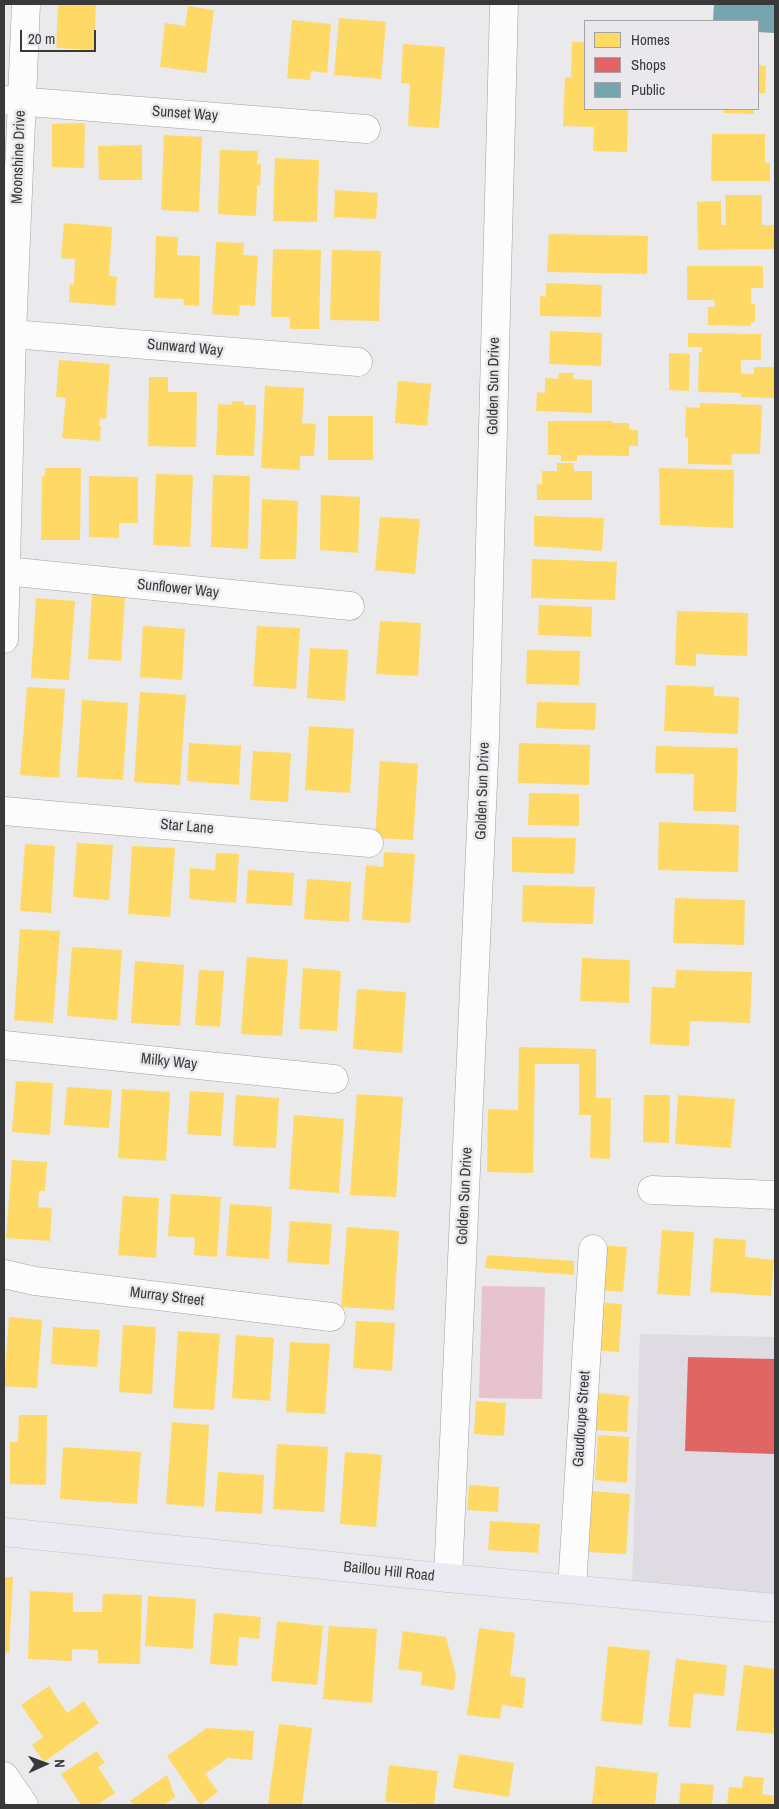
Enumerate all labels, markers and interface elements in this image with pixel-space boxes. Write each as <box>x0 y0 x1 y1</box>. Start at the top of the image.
scale bar <box>22 20 99 52</box>
legend <box>584 20 759 110</box>
text: 20 m <box>28 28 55 49</box>
text: Homes <box>631 29 670 50</box>
text: Shops <box>631 54 666 75</box>
text: Public <box>631 79 665 100</box>
street label: Sunset Way <box>152 103 218 125</box>
street label: Moonshine Drive <box>8 110 30 204</box>
street label: Sunward Way <box>146 336 224 360</box>
street label: Golden Sun Drive <box>484 337 504 435</box>
street label: Sunflower Way <box>136 576 220 602</box>
street label: Golden Sun Drive <box>472 742 494 840</box>
street label: Star Lane <box>160 816 214 838</box>
street label: Milky Way <box>140 1050 198 1074</box>
street label: Golden Sun Drive <box>453 1147 477 1245</box>
street label: Murray Street <box>129 1284 205 1310</box>
street label: Gaudloupe Street <box>570 1370 594 1468</box>
street label: Baillou Hill Road <box>343 1558 435 1586</box>
north arrow <box>20 1739 70 1789</box>
text: N <box>51 1759 69 1768</box>

